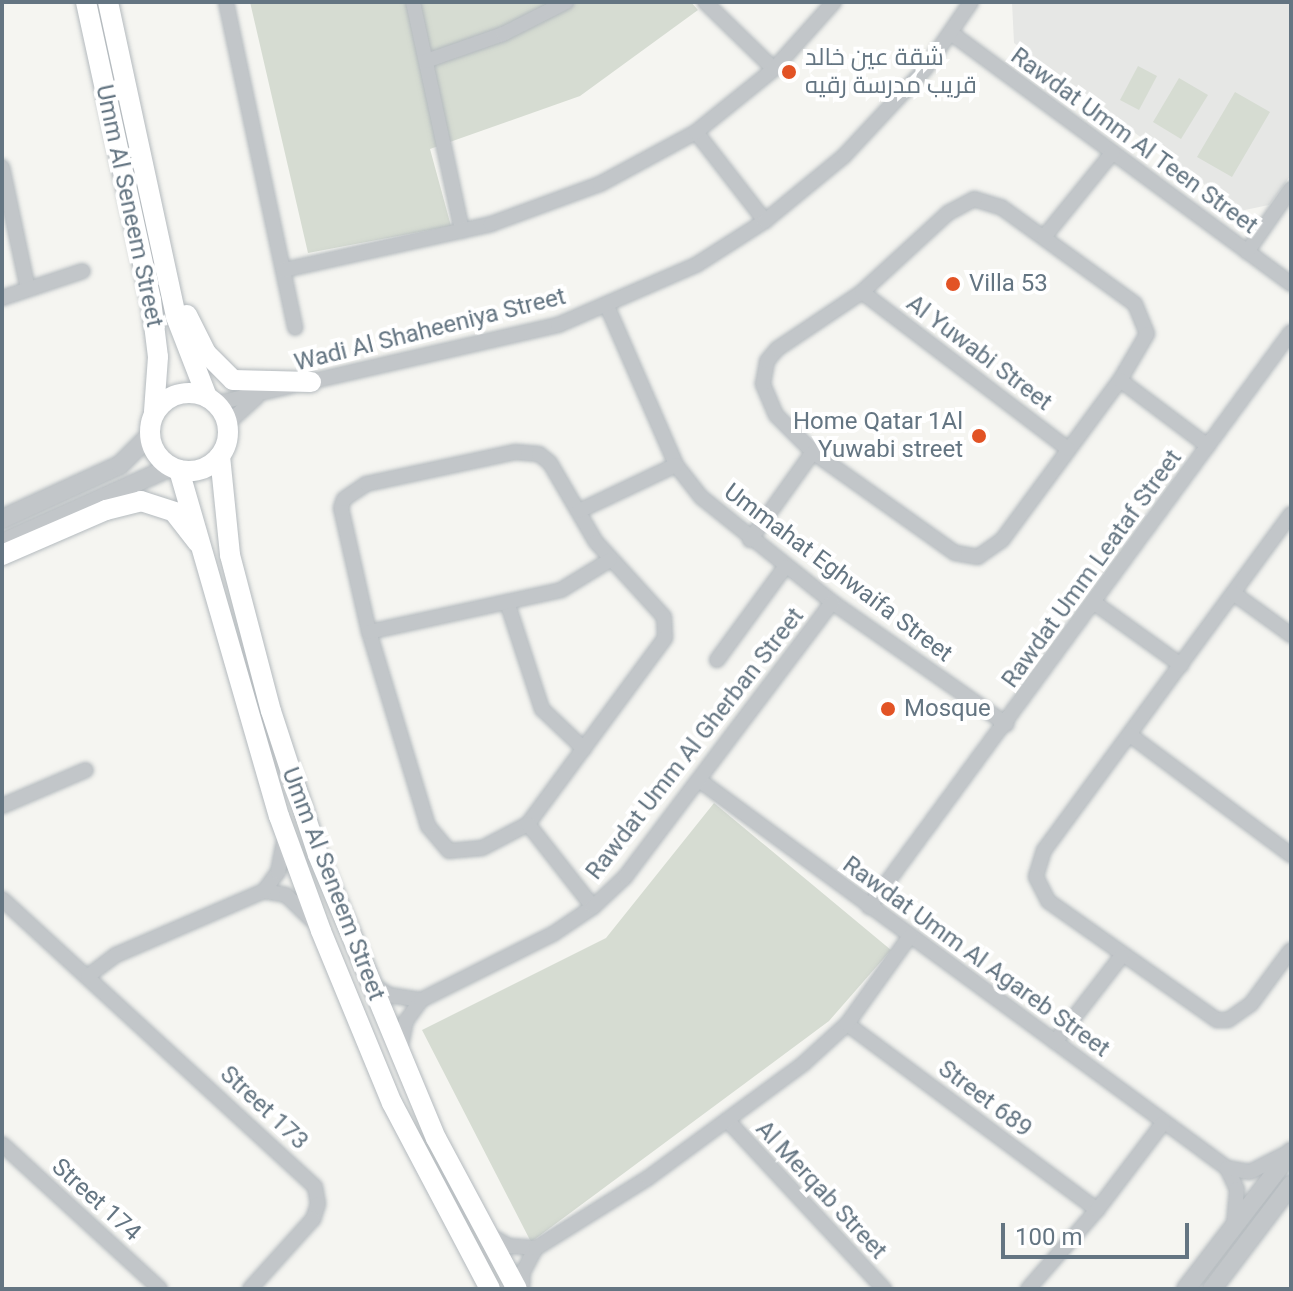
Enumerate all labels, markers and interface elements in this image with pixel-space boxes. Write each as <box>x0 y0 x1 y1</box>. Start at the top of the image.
street label: Rawdat Umm Al Teen Street <box>1005 42 1263 240</box>
place label: شقة عين خالد قريب مدرسة رقيه <box>805 44 977 100</box>
marker: شقة عين خالد قريب مدرسة رقيه <box>780 63 798 81</box>
street label: Umm Al Seneem Street <box>89 82 169 330</box>
place label: Villa 53 <box>969 270 1048 298</box>
marker: Villa 53 <box>944 275 962 293</box>
street label: Wadi Al Shaheeniya Street <box>291 282 569 378</box>
street label: Al Yuwabi Street <box>901 289 1057 417</box>
place label: Home Qatar 1Al Yuwabi street <box>793 408 963 464</box>
marker: Home Qatar 1Al Yuwabi street <box>970 427 988 445</box>
street label: Rawdat Umm Leataf Street <box>996 444 1188 694</box>
street label: Ummahat Eghwaifa Street <box>718 478 958 668</box>
street label: Rawdat Umm Al Gherban Street <box>580 602 810 886</box>
place label: Mosque <box>904 695 991 723</box>
marker: Mosque <box>879 700 897 718</box>
street label: Umm Al Seneem Street <box>275 764 391 1004</box>
street label: Rawdat Umm Al Agareb Street <box>837 850 1115 1064</box>
street label: Street 689 <box>933 1054 1037 1144</box>
street label: Street 173 <box>214 1060 314 1156</box>
street label: Al Merqab Street <box>750 1115 892 1265</box>
street label: Street 174 <box>46 1153 146 1247</box>
scale bar <box>1005 1207 1193 1257</box>
text: 100 m <box>1015 1223 1082 1251</box>

